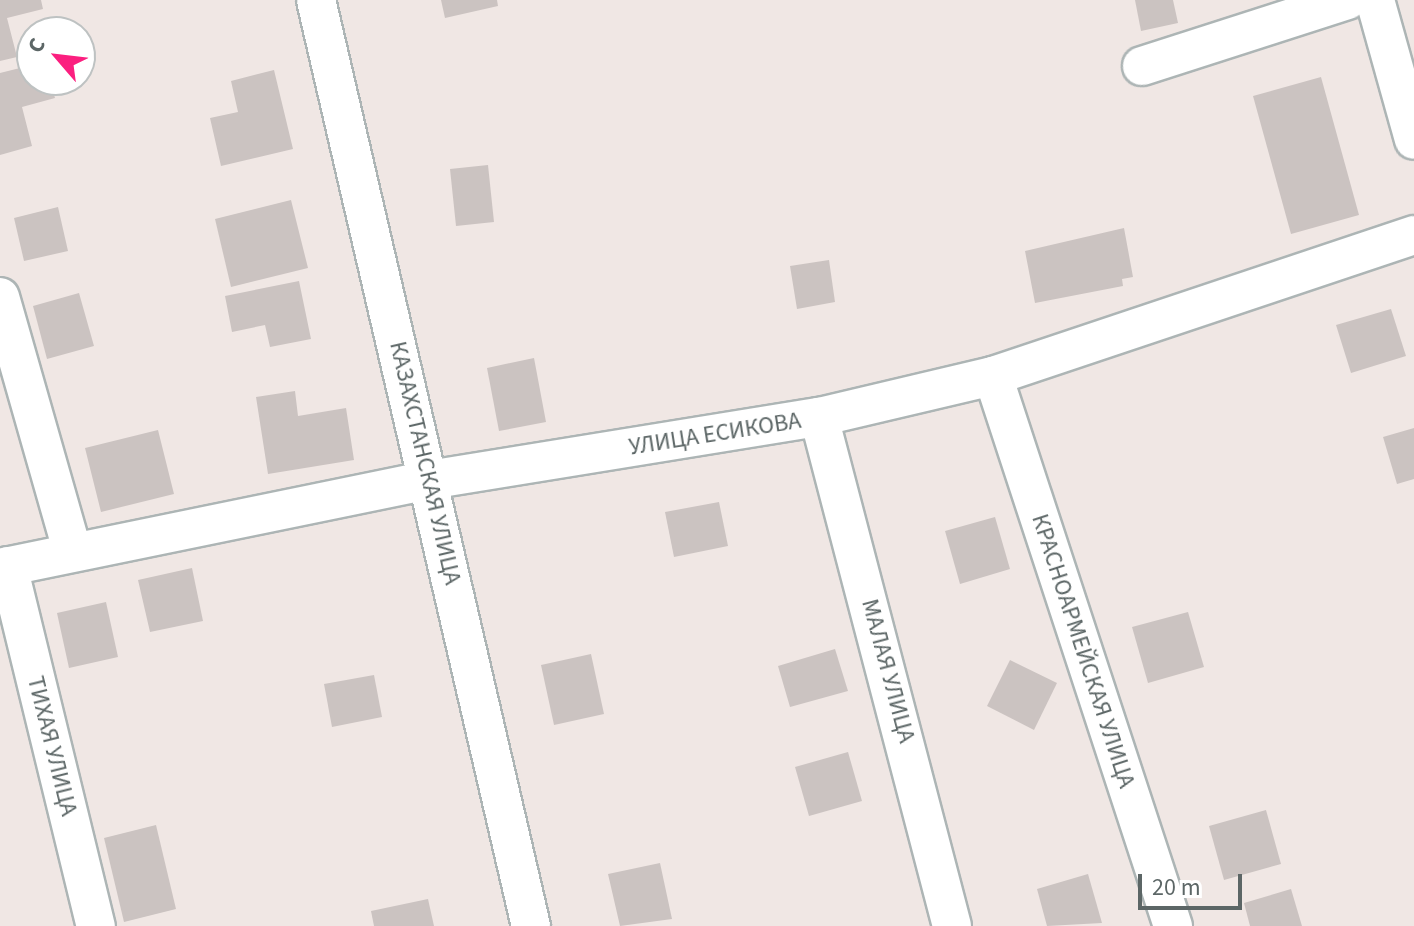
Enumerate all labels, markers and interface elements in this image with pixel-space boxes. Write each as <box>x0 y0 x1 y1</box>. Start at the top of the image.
north arrow <box>16 16 96 96</box>
text: С <box>19 33 54 59</box>
street label: КАЗАХСТАНСКАЯ УЛИЦА <box>383 339 467 587</box>
street label: УЛИЦА ЕСИКОВА <box>627 406 803 462</box>
street label: КРАСНОАРМЕЙСКАЯ УЛИЦА <box>1025 510 1141 792</box>
street label: МАЛАЯ УЛИЦА <box>855 596 921 746</box>
street label: ТИХАЯ УЛИЦА <box>21 673 83 819</box>
scale bar <box>1142 858 1246 908</box>
text: 20 m <box>1152 870 1201 905</box>

